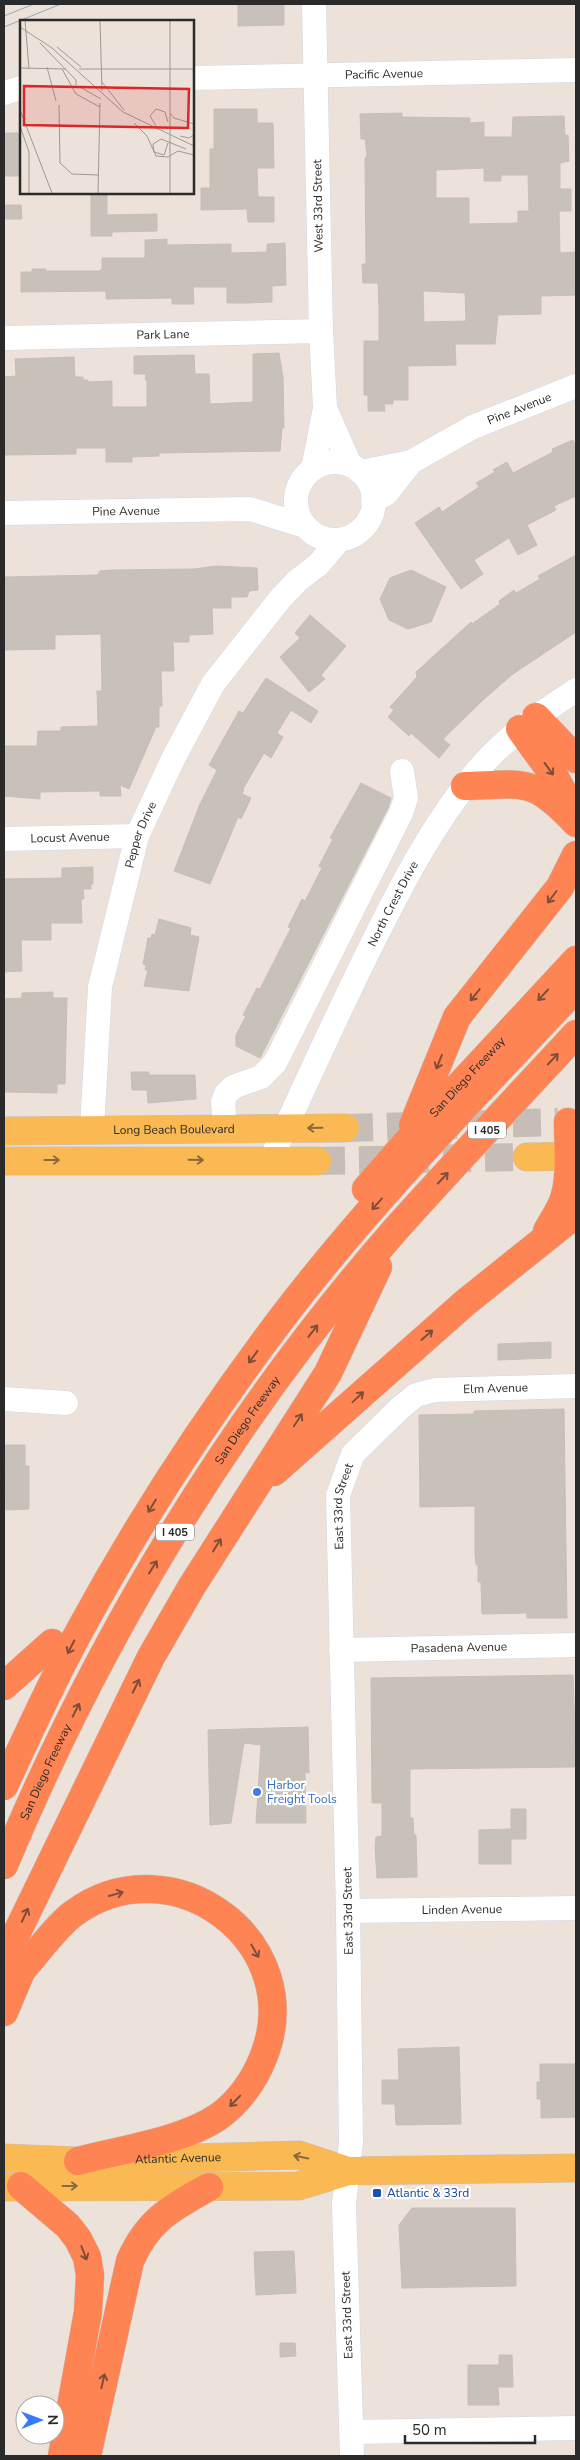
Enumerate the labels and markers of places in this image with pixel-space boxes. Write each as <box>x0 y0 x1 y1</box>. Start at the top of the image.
place label: Harbor Freight Tools <box>267 1777 337 1807</box>
marker: Harbor Freight Tools <box>251 1786 263 1798</box>
place label: Atlantic & 33rd <box>387 2185 469 2201</box>
marker: Atlantic & 33rd <box>371 2187 383 2199</box>

